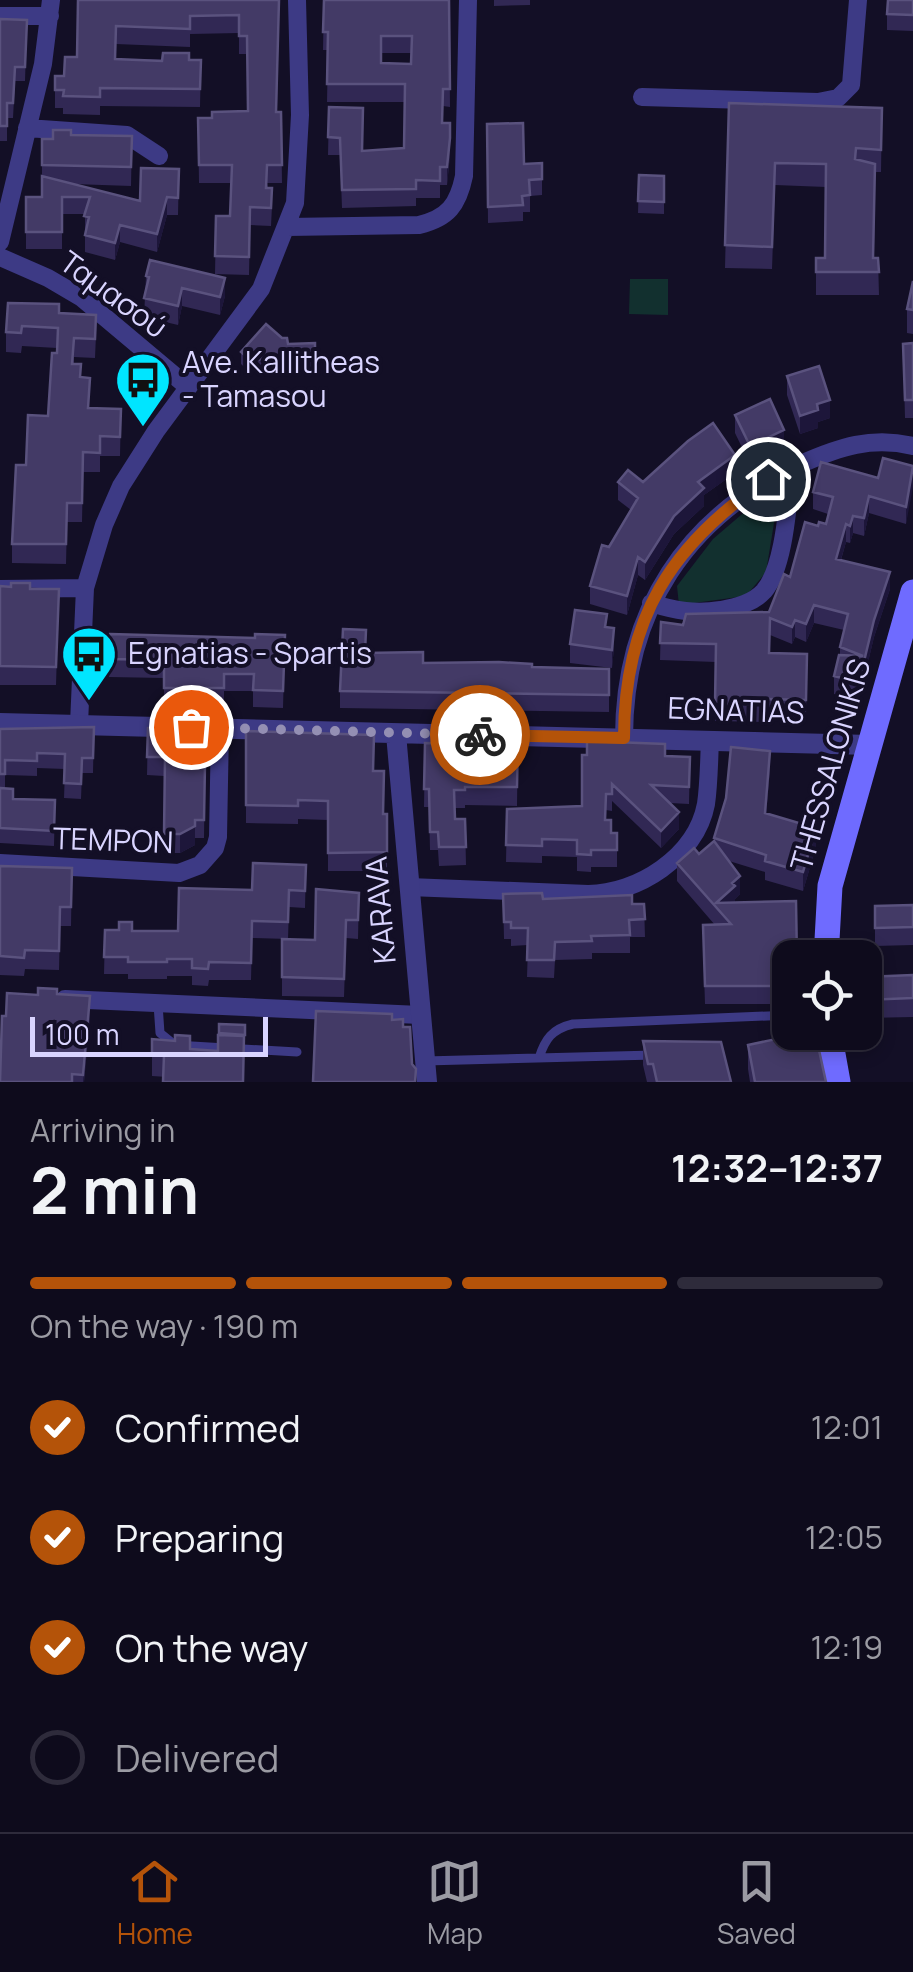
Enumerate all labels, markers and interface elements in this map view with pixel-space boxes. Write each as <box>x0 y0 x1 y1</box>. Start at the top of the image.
street label: Ταμασού <box>52 241 176 347</box>
place label: Ave. Kallitheas - Tamasou <box>182 341 380 416</box>
bus stop icon: Ave. Kallitheas - Tamasou <box>113 350 173 429</box>
pin <box>726 437 811 522</box>
icon: home <box>741 452 796 507</box>
bus stop icon: Egnatias - Spartis <box>59 624 119 703</box>
place label: Egnatias - Spartis <box>128 632 372 673</box>
street label: THESSALONIKIS <box>780 654 879 875</box>
pin <box>149 685 234 770</box>
courier <box>430 685 530 785</box>
street label: EGNATIAS <box>667 687 805 732</box>
icon: bag <box>164 700 219 755</box>
icon: bike <box>453 708 508 763</box>
street label: TEMPON <box>52 817 174 862</box>
street label: KARAVA <box>354 855 405 966</box>
map controls <box>772 940 882 1050</box>
button: locate <box>772 940 882 1050</box>
scale bar <box>30 1012 268 1056</box>
text: 100 m <box>45 1015 119 1053</box>
text: Arriving in <box>30 1108 175 1152</box>
text: 12:32–12:37 <box>671 1141 883 1193</box>
text: 2 min <box>30 1145 199 1234</box>
text: On the way · 190 m <box>30 1304 298 1348</box>
icon: check <box>30 1400 85 1455</box>
text: Confirmed <box>115 1401 301 1453</box>
text: 12:01 <box>811 1405 883 1449</box>
icon: check <box>30 1510 85 1565</box>
text: Preparing <box>115 1511 284 1563</box>
text: 12:05 <box>805 1515 883 1559</box>
icon: check <box>30 1620 85 1675</box>
text: On the way <box>115 1621 308 1673</box>
text: 12:19 <box>810 1625 883 1669</box>
text: Delivered <box>115 1731 279 1783</box>
tab: Home <box>117 1854 193 1952</box>
tab: Map <box>427 1854 483 1952</box>
tab: Saved <box>717 1854 796 1952</box>

